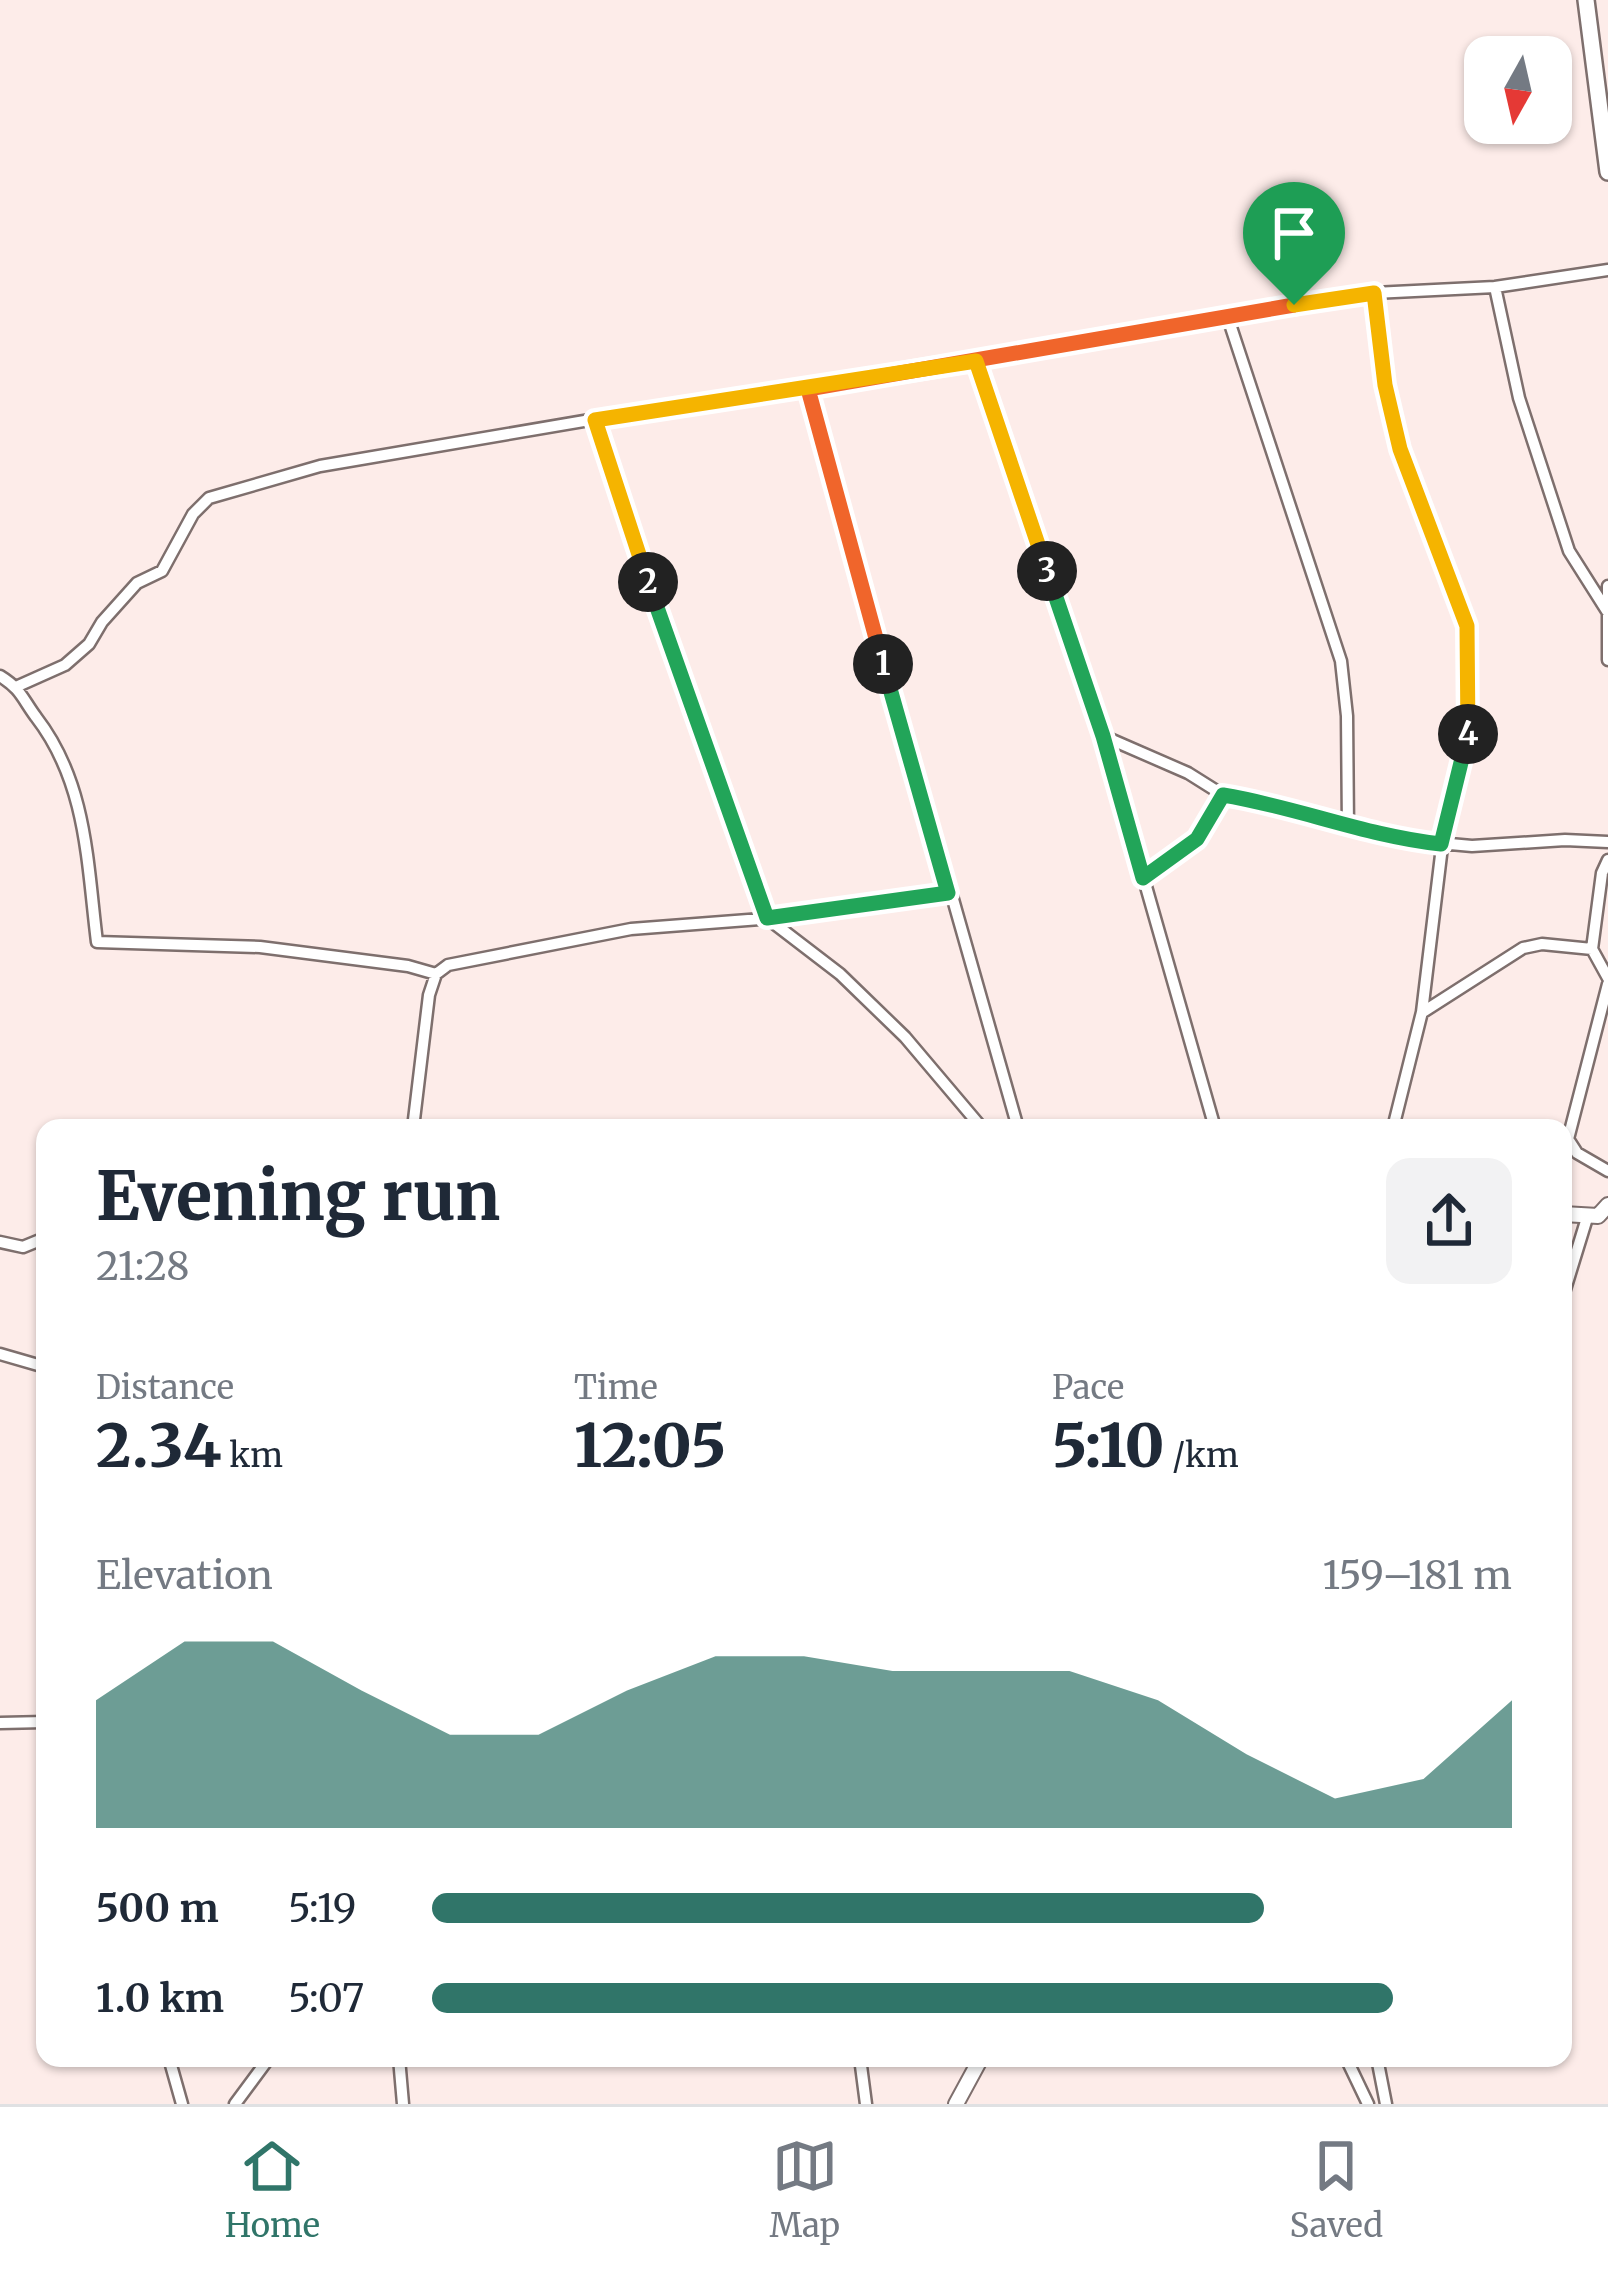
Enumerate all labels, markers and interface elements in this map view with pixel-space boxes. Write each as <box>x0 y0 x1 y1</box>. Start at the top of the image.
north arrow <box>1464 36 1572 144</box>
map controls <box>1464 36 1572 144</box>
pin <box>1243 182 1345 305</box>
icon: arrive <box>1261 200 1327 266</box>
pin: 3 <box>1017 541 1077 601</box>
text: 3 <box>1038 550 1056 591</box>
pin: 2 <box>618 552 678 612</box>
text: 2 <box>638 561 658 602</box>
pin: 1 <box>853 634 913 694</box>
text: 1 <box>875 643 891 684</box>
pin: 4 <box>1438 704 1498 764</box>
text: 4 <box>1458 713 1478 754</box>
text: Evening run <box>96 1155 500 1238</box>
button: share <box>1386 1158 1512 1284</box>
text: 21:28 <box>96 1242 190 1291</box>
text: Distance <box>96 1367 234 1408</box>
text: Time <box>574 1367 658 1408</box>
text: Pace <box>1052 1367 1124 1408</box>
text: 2.34 <box>96 1408 221 1483</box>
text: 12:05 <box>574 1408 726 1483</box>
text: 5:10 <box>1052 1408 1164 1483</box>
text: km <box>221 1435 283 1476</box>
text: /km <box>1164 1435 1239 1476</box>
text: Elevation <box>96 1551 273 1600</box>
text: 159–181 m <box>1322 1551 1512 1600</box>
text: 500 m <box>96 1884 219 1933</box>
text: 5:19 <box>288 1884 356 1933</box>
text: 1.0 km <box>96 1974 224 2023</box>
text: 5:07 <box>288 1974 364 2023</box>
tab: Home <box>225 2133 320 2246</box>
tab: Map <box>770 2133 840 2246</box>
tab: Saved <box>1290 2133 1383 2246</box>

